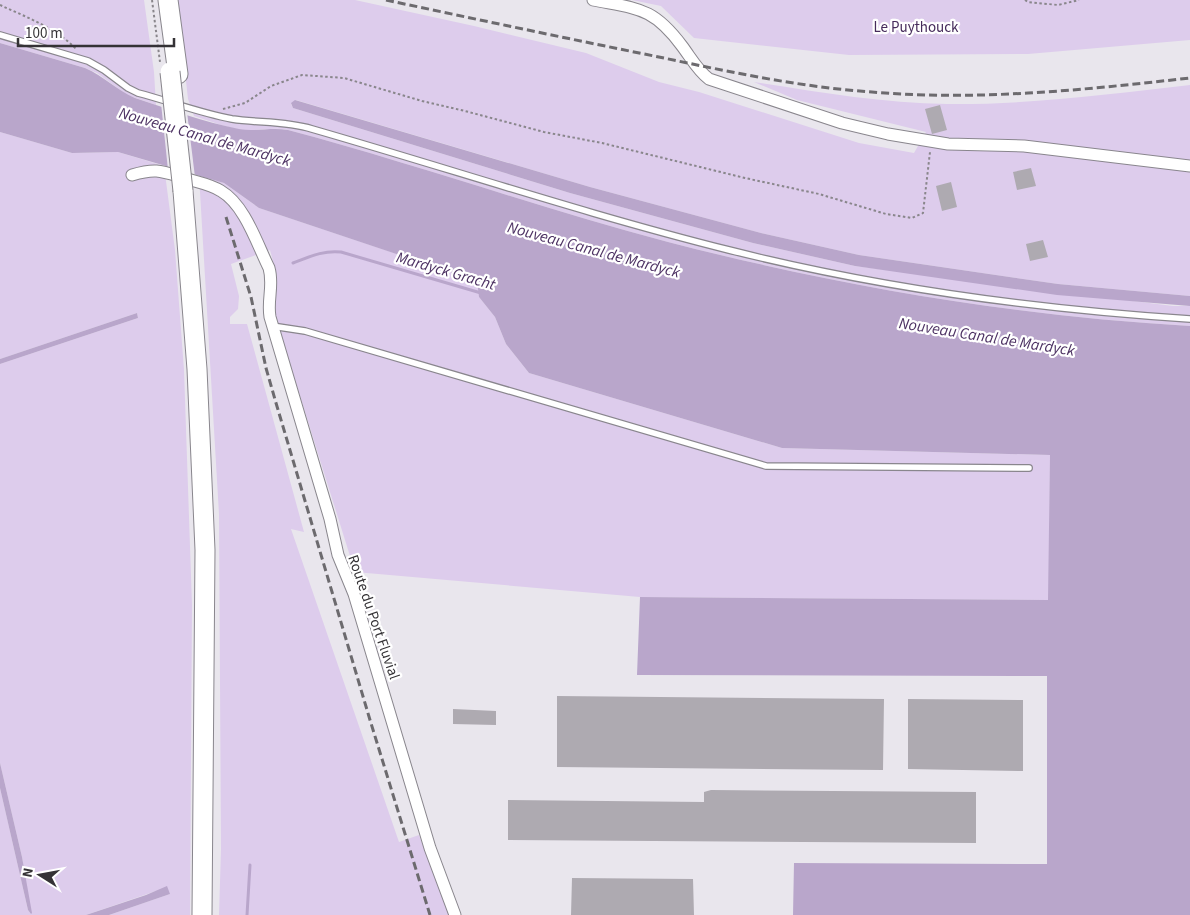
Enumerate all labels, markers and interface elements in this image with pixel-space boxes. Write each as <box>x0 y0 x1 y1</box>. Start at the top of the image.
scale bar <box>18 15 174 47</box>
park label: Le Puythouck <box>874 17 959 38</box>
text: 100 m <box>25 23 63 44</box>
water label: Nouveau Canal de Mardyck <box>116 102 294 172</box>
water label: Nouveau Canal de Mardyck <box>505 216 683 284</box>
water label: Mardyck Gracht <box>393 246 499 296</box>
water label: Nouveau Canal de Mardyck <box>897 312 1077 362</box>
street label: Route du Port Fluvial <box>342 552 405 682</box>
north arrow <box>15 850 65 900</box>
text: N <box>18 866 39 879</box>

